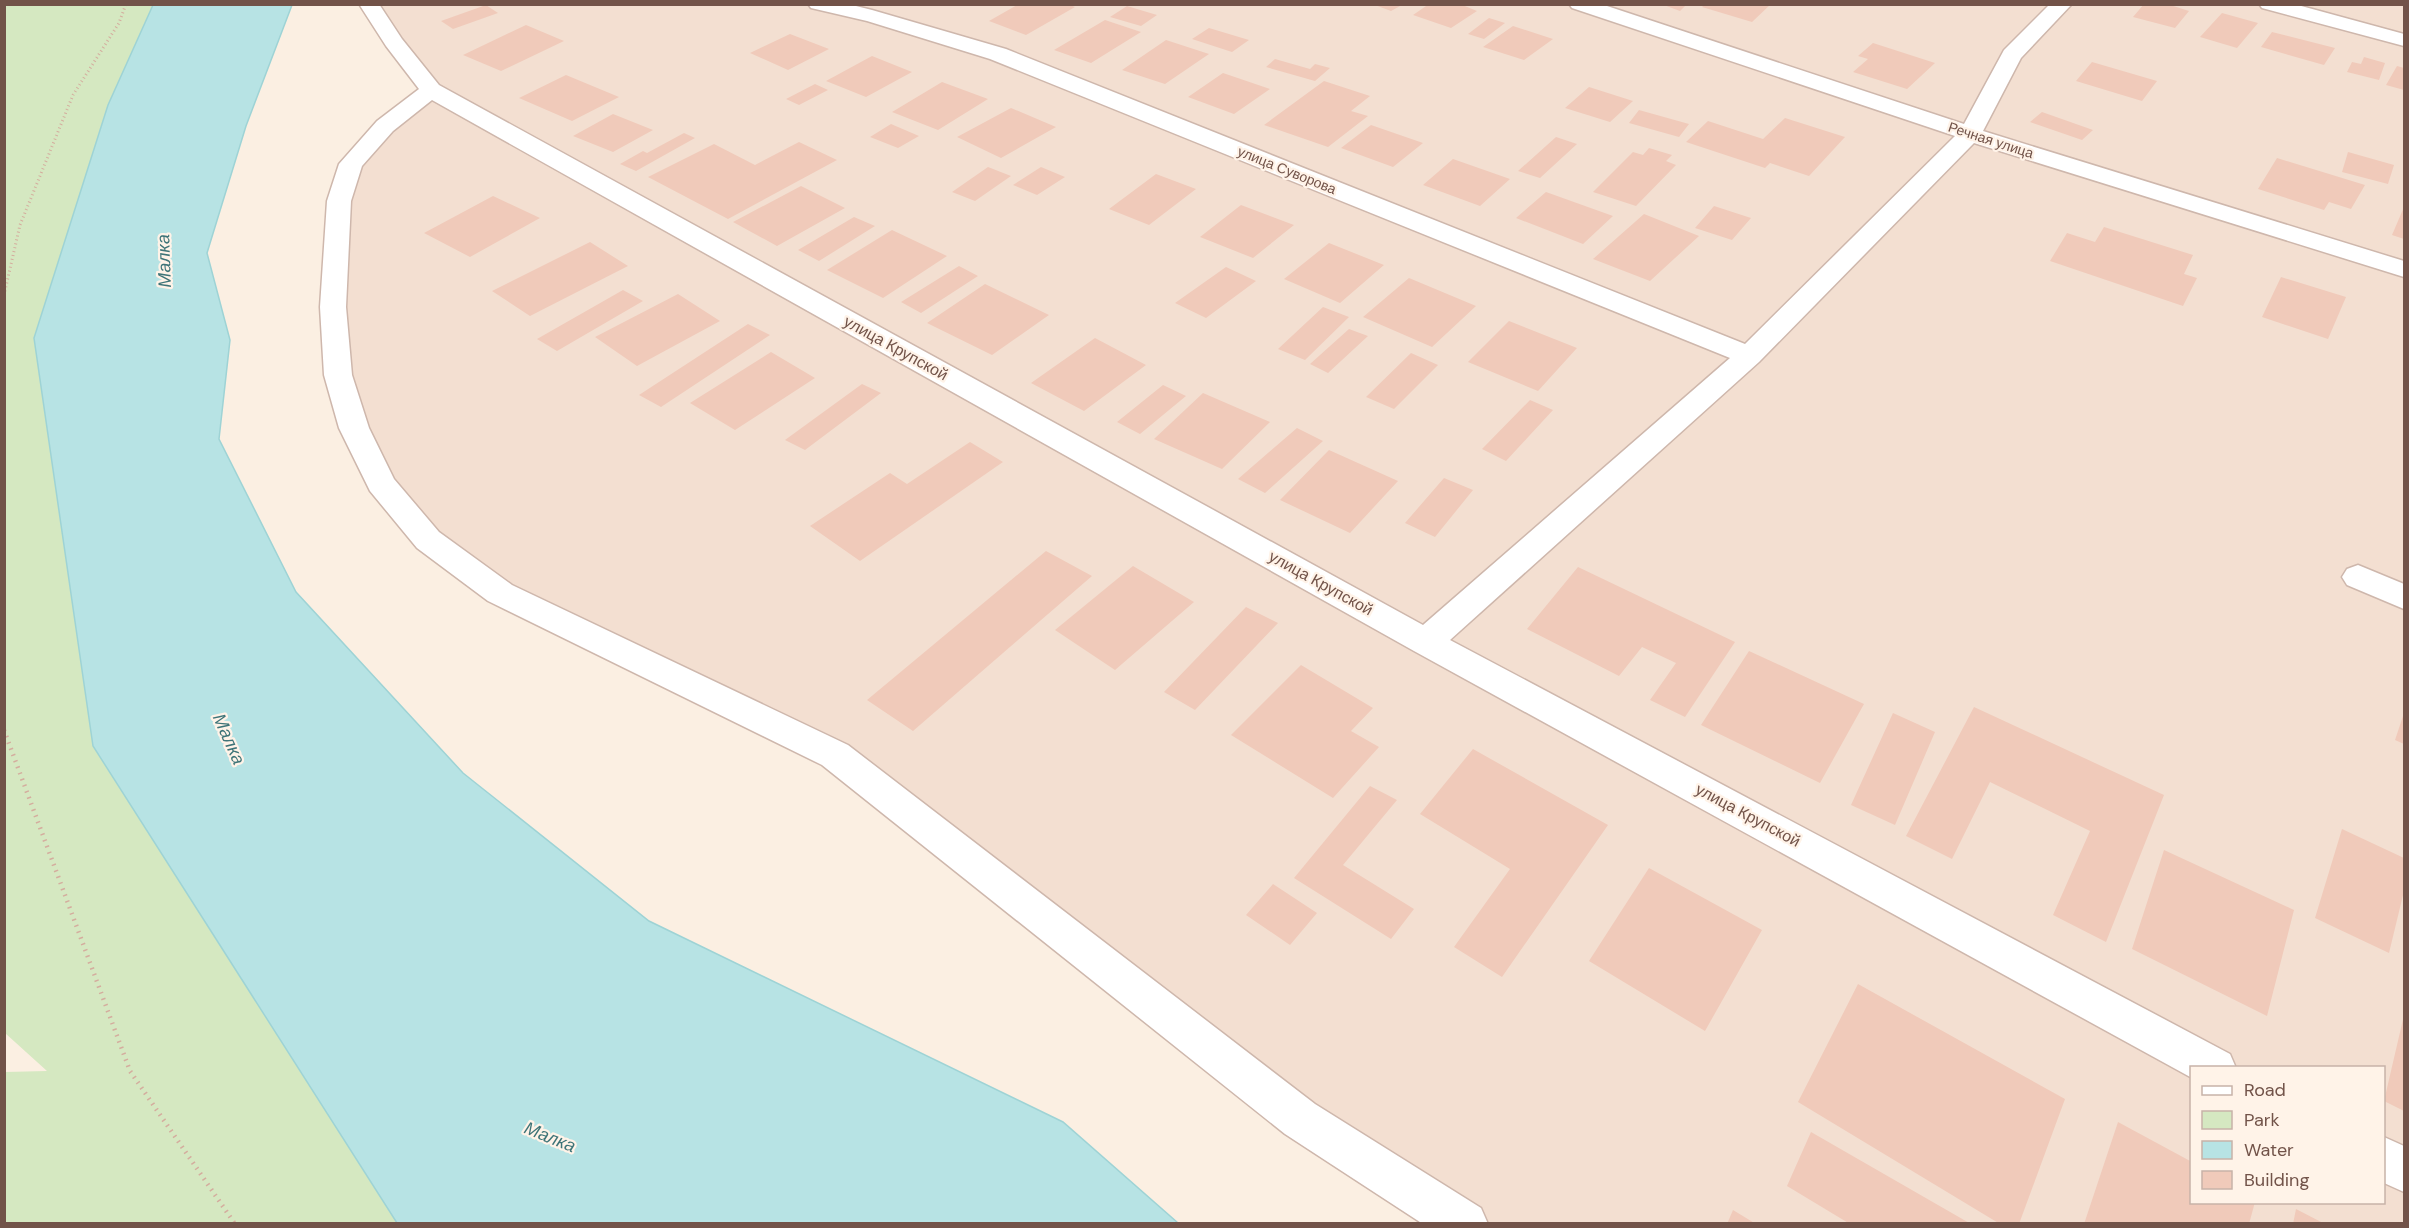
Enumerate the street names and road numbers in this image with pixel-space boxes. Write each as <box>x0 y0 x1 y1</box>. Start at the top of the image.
street label: Речная улица <box>1946 118 2036 162</box>
street label: улица Суворова <box>1235 142 1339 198</box>
street label: улица Крупской <box>840 311 952 385</box>
street label: улица Крупской <box>1265 546 1377 620</box>
street label: улица Крупской <box>1692 779 1804 851</box>

